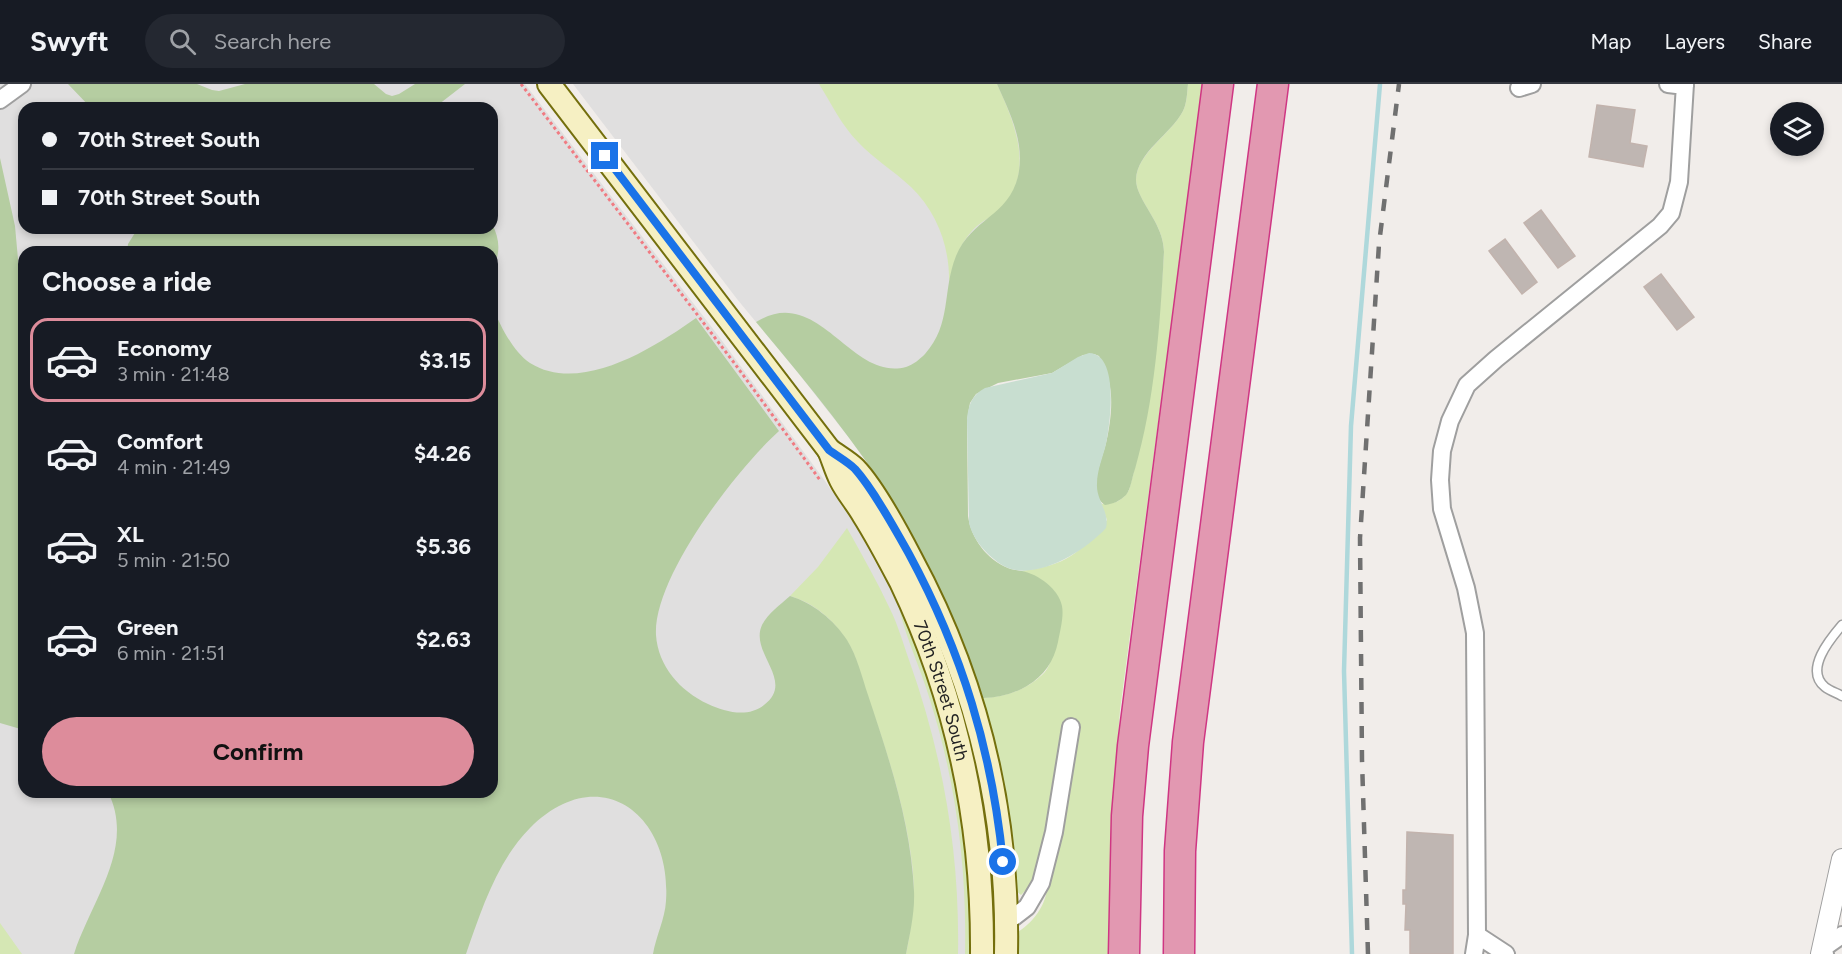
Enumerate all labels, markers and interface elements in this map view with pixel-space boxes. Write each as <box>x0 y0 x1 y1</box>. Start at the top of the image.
search box <box>145 14 565 68</box>
text: Swyft <box>30 24 109 58</box>
icon: search <box>166 25 199 58</box>
text: Search here <box>214 28 331 55</box>
text: Map <box>1591 29 1631 54</box>
text: Layers <box>1664 29 1725 54</box>
text: Share <box>1758 29 1812 54</box>
map controls <box>1770 102 1824 156</box>
button: layers <box>1770 102 1824 156</box>
text: 70th Street South <box>78 126 260 153</box>
route end <box>591 142 618 169</box>
text: 70th Street South <box>78 184 260 211</box>
text: Choose a ride <box>42 265 211 298</box>
icon: car <box>45 333 99 387</box>
text: Economy <box>117 335 212 362</box>
text: $3.15 <box>419 347 471 374</box>
text: 3 min · 21:48 <box>117 362 230 386</box>
icon: car <box>45 426 99 480</box>
text: Comfort <box>117 428 203 455</box>
text: $4.26 <box>414 440 471 467</box>
text: 4 min · 21:49 <box>117 455 230 479</box>
icon: car <box>45 519 99 573</box>
text: XL <box>117 521 144 548</box>
text: $5.36 <box>416 533 471 560</box>
text: 5 min · 21:50 <box>117 548 230 572</box>
icon: car <box>45 612 99 666</box>
text: Green <box>117 614 179 641</box>
street label: 70th Street South <box>908 617 973 763</box>
text: $2.63 <box>416 626 471 653</box>
text: 6 min · 21:51 <box>117 641 225 665</box>
button: Confirm <box>42 717 474 786</box>
route start <box>989 848 1016 875</box>

